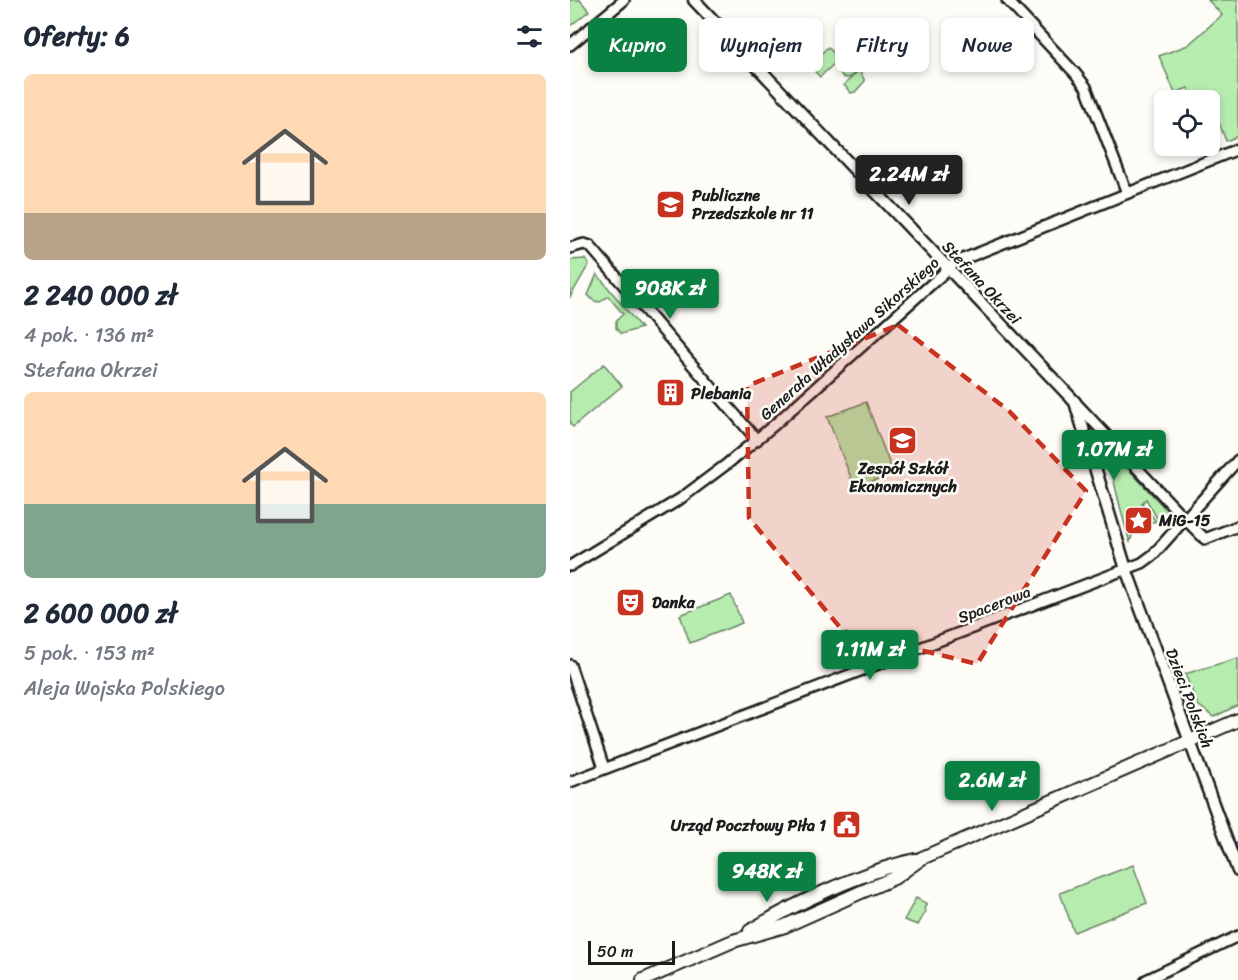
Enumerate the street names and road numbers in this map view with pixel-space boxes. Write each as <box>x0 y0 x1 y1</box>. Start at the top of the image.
street label: Stefana Okrzei <box>935 233 1029 332</box>
street label: Generała Władysława Sikorskiego <box>753 249 946 428</box>
street label: Spacerowa <box>953 577 1035 632</box>
street label: Dzieci Polskich <box>1157 644 1222 753</box>

